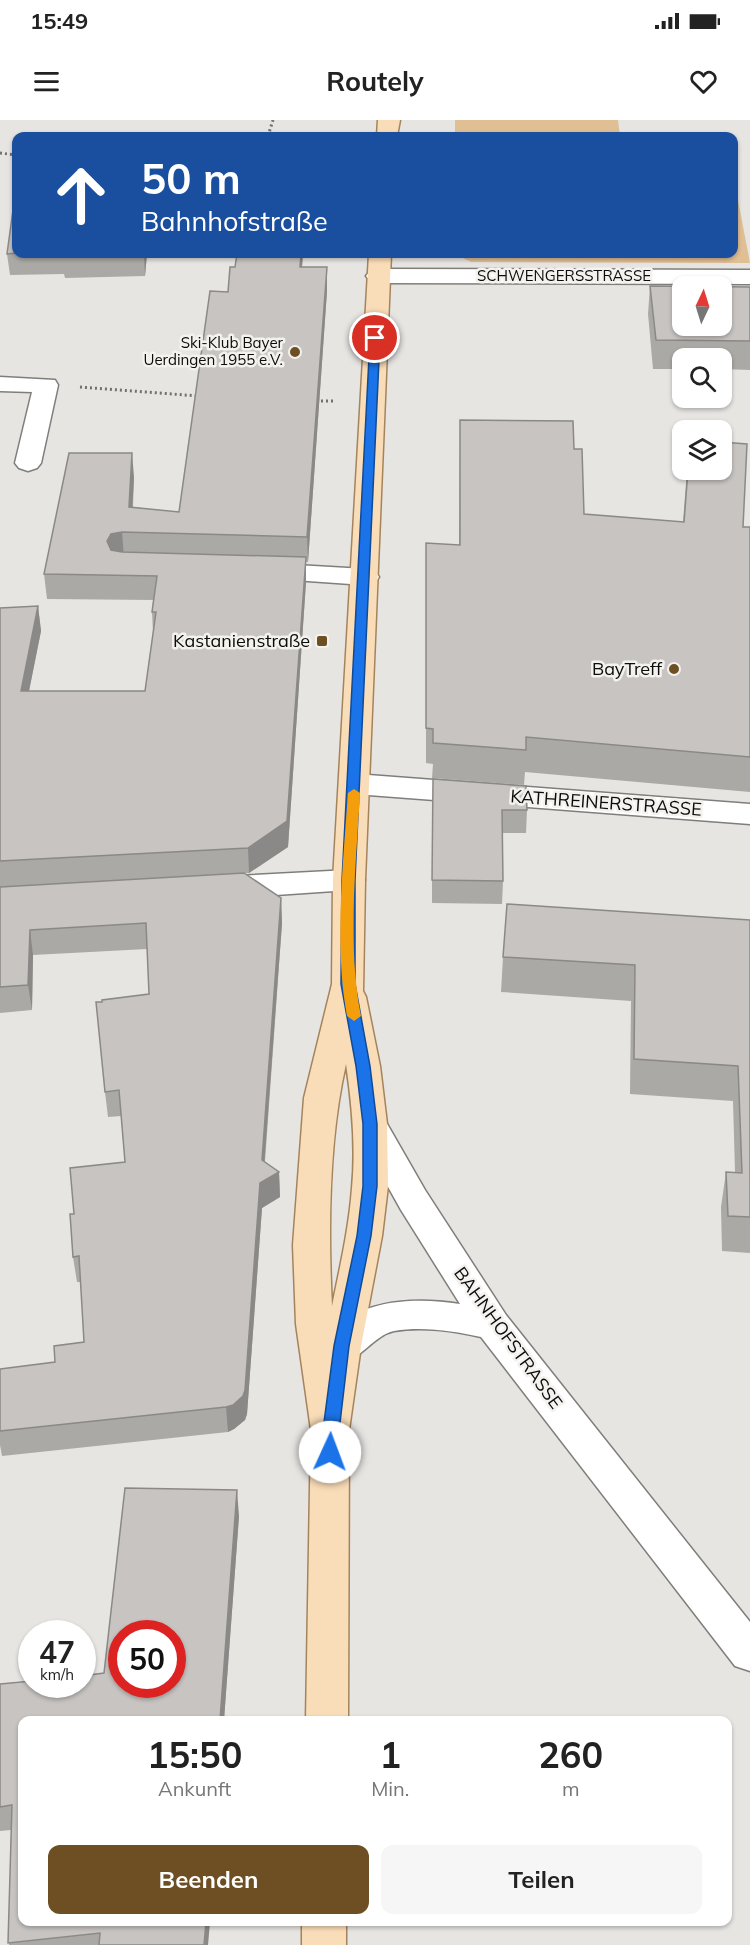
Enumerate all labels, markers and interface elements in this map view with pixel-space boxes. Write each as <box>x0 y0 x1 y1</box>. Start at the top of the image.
text: 15:49 <box>30 7 88 35</box>
text: Routely <box>326 64 424 98</box>
icon: menu <box>30 65 63 98</box>
icon: heart <box>687 65 720 98</box>
text: 50 m <box>141 152 241 205</box>
icon: ahead <box>42 156 120 234</box>
text: Bahnhofstraße <box>141 204 328 238</box>
street label: SCHWENGERSSTRASSE <box>477 266 651 285</box>
north arrow <box>672 276 732 336</box>
map controls <box>672 276 732 480</box>
pin <box>349 312 400 363</box>
icon: arrive <box>358 321 391 354</box>
place label: Ski-Klub Bayer Uerdingen 1955 e.V. <box>143 333 284 369</box>
marker: Ski-Klub Bayer Uerdingen 1955 e.V. <box>288 345 302 359</box>
button: search <box>672 348 732 408</box>
button: layers <box>672 420 732 480</box>
place label: Kastanienstraße <box>173 629 310 652</box>
marker: Kastanienstraße <box>315 634 329 648</box>
place label: BayTreff <box>592 657 663 680</box>
marker: BayTreff <box>667 662 681 676</box>
street label: KATHREINERSTRASSE <box>510 784 703 821</box>
street label: BAHNHOFSTRASSE <box>449 1262 568 1413</box>
position arrow <box>298 1420 362 1484</box>
speed limit sign: 50 <box>108 1620 186 1698</box>
text: 47 <box>39 1633 75 1671</box>
text: km/h <box>40 1665 74 1684</box>
text: 15:50 <box>147 1732 242 1777</box>
text: 1 <box>379 1732 401 1777</box>
text: 260 <box>538 1732 603 1777</box>
text: Ankunft <box>158 1776 231 1801</box>
text: Min. <box>371 1776 409 1801</box>
text: m <box>562 1776 579 1801</box>
button: Beenden <box>48 1845 369 1914</box>
button: Teilen <box>381 1845 702 1914</box>

